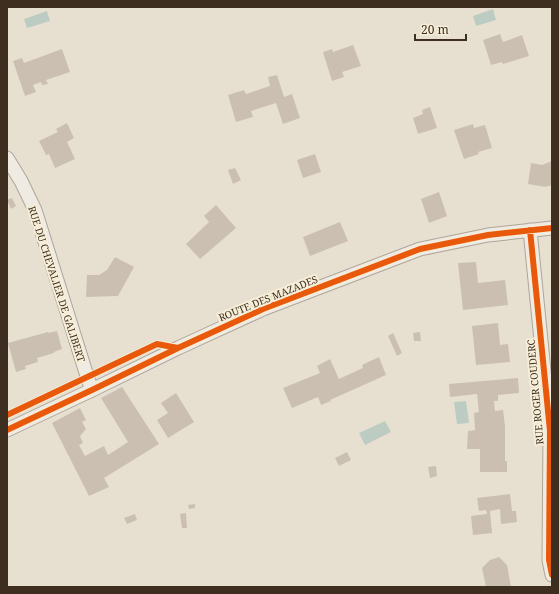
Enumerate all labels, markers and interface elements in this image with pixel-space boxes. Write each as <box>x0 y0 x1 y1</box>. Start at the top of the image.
scale bar <box>415 16 466 42</box>
text: 20 m <box>421 21 449 38</box>
street label: RUE DU CHEVALIER DE GALIBERT <box>25 204 89 364</box>
street label: ROUTE DES MAZADES <box>216 272 320 324</box>
street label: RUE ROGER COUDERC <box>523 339 547 445</box>

